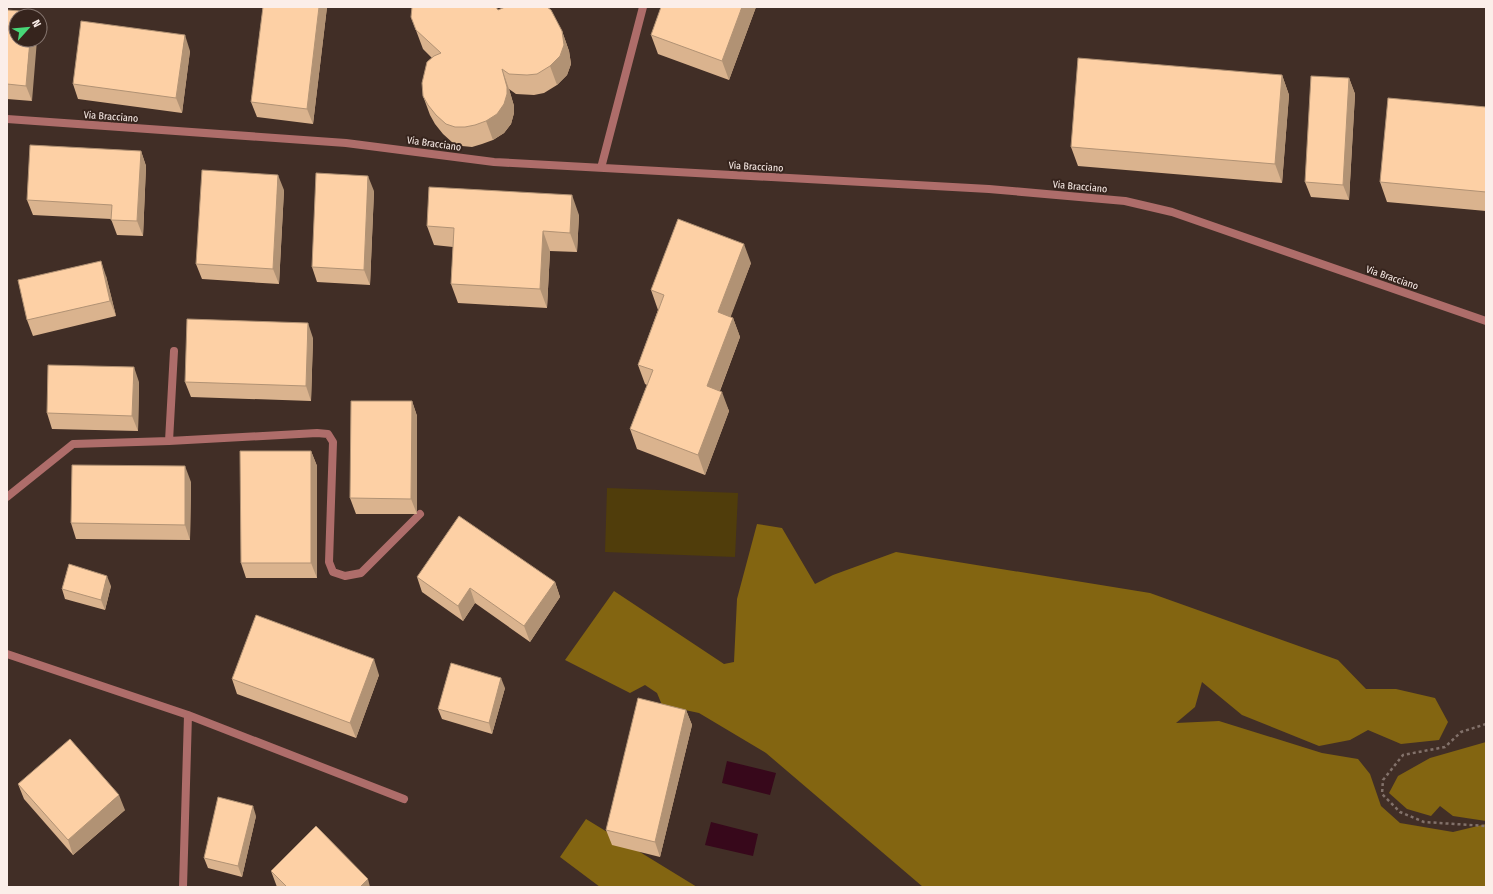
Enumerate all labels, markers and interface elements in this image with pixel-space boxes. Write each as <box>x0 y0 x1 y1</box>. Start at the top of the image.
north arrow <box>8 8 48 48</box>
text: N <box>29 18 44 30</box>
street label: Via Bracciano <box>83 109 139 125</box>
street label: Via Bracciano <box>406 134 462 154</box>
street label: Via Bracciano <box>728 160 784 174</box>
street label: Via Bracciano <box>1052 179 1108 195</box>
street label: Via Bracciano <box>1364 263 1420 293</box>

